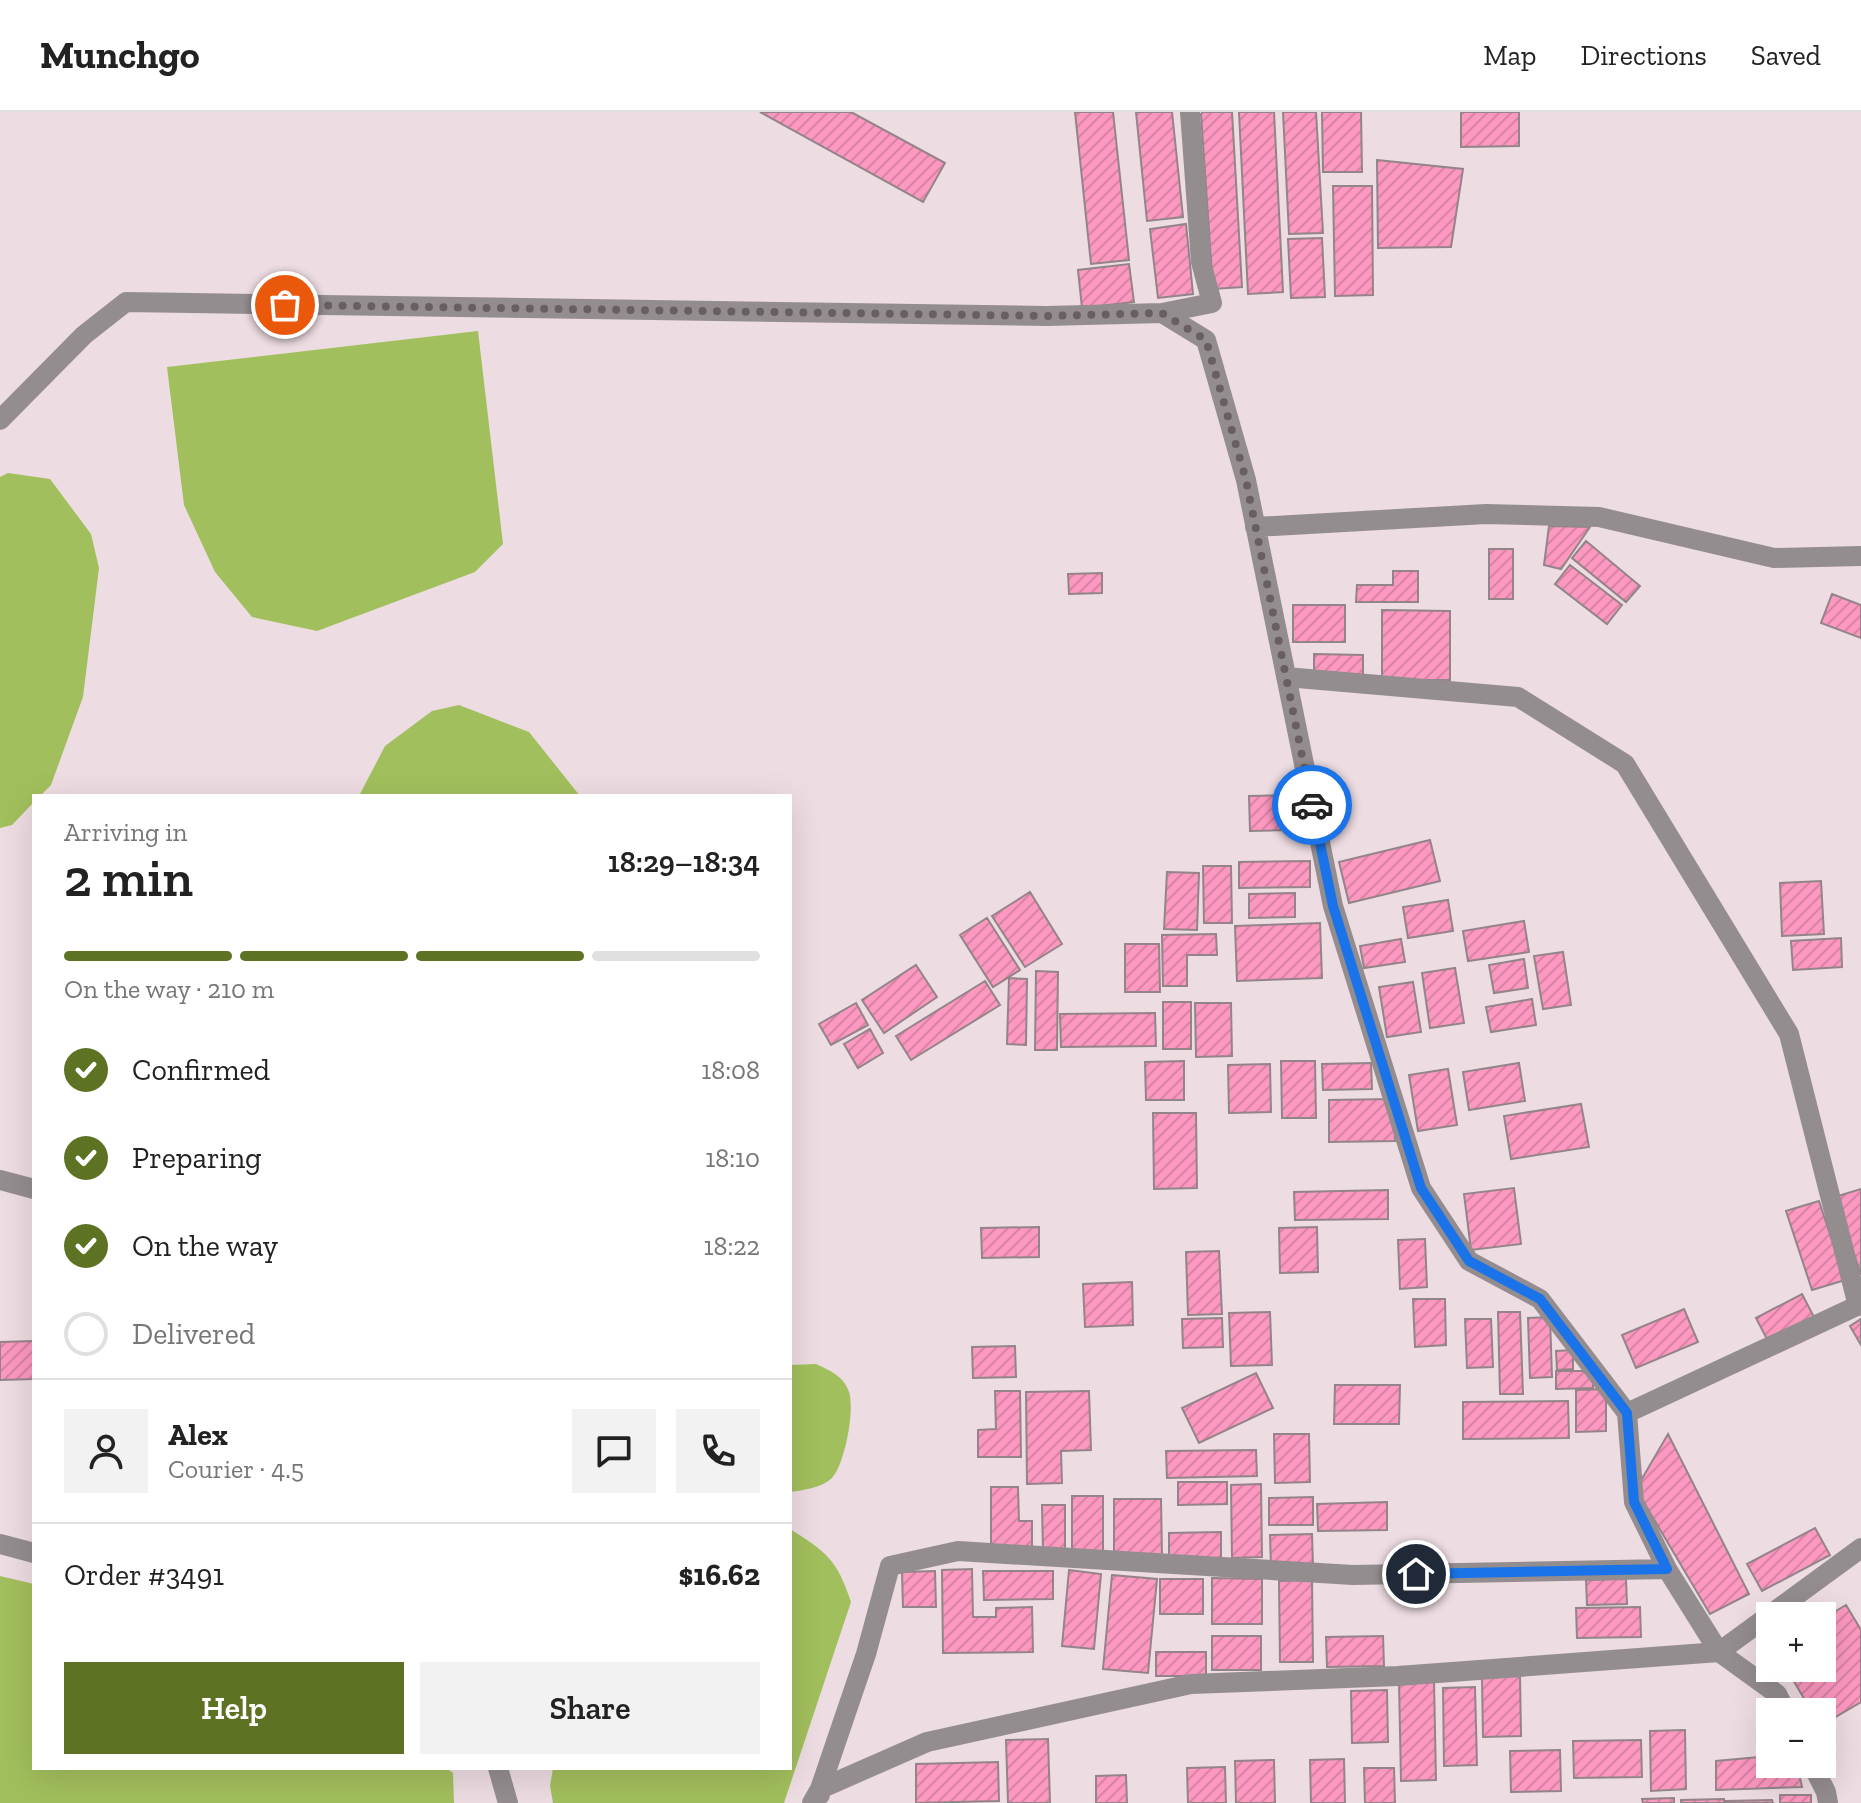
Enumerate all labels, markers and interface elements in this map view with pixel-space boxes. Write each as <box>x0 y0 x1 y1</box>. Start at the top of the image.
text: Munchgo <box>40 32 200 78</box>
text: Map <box>1483 39 1536 72</box>
text: Directions <box>1580 39 1707 72</box>
text: Saved <box>1751 39 1821 72</box>
pin <box>251 271 319 339</box>
icon: bag <box>263 283 307 327</box>
courier <box>1272 765 1352 845</box>
icon: car <box>1290 783 1334 827</box>
text: Arriving in <box>64 816 187 848</box>
text: 18:29–18:34 <box>608 844 760 880</box>
text: 2 min <box>64 847 193 909</box>
text: On the way · 210 m <box>64 973 274 1005</box>
icon: check <box>64 1048 108 1092</box>
text: Confirmed <box>132 1052 270 1088</box>
text: 18:08 <box>701 1054 760 1086</box>
icon: check <box>64 1136 108 1180</box>
text: Preparing <box>132 1140 262 1176</box>
text: 18:10 <box>705 1142 760 1174</box>
icon: check <box>64 1224 108 1268</box>
text: On the way <box>132 1228 278 1264</box>
text: 18:22 <box>703 1230 760 1262</box>
text: Delivered <box>132 1316 255 1352</box>
button: person <box>64 1409 148 1493</box>
button: chat <box>572 1409 656 1493</box>
button: phone <box>676 1409 760 1493</box>
text: Alex <box>168 1417 228 1453</box>
text: Courier · 4.5 <box>168 1453 304 1485</box>
pin <box>1382 1540 1450 1608</box>
icon: home <box>1394 1552 1438 1596</box>
text: Order #3491 <box>64 1557 224 1593</box>
text: $16.62 <box>678 1557 760 1593</box>
map controls <box>1756 1602 1836 1778</box>
button: + <box>1756 1602 1836 1682</box>
button: Help <box>64 1662 404 1754</box>
button: Share <box>420 1662 760 1754</box>
button: − <box>1756 1698 1836 1778</box>

